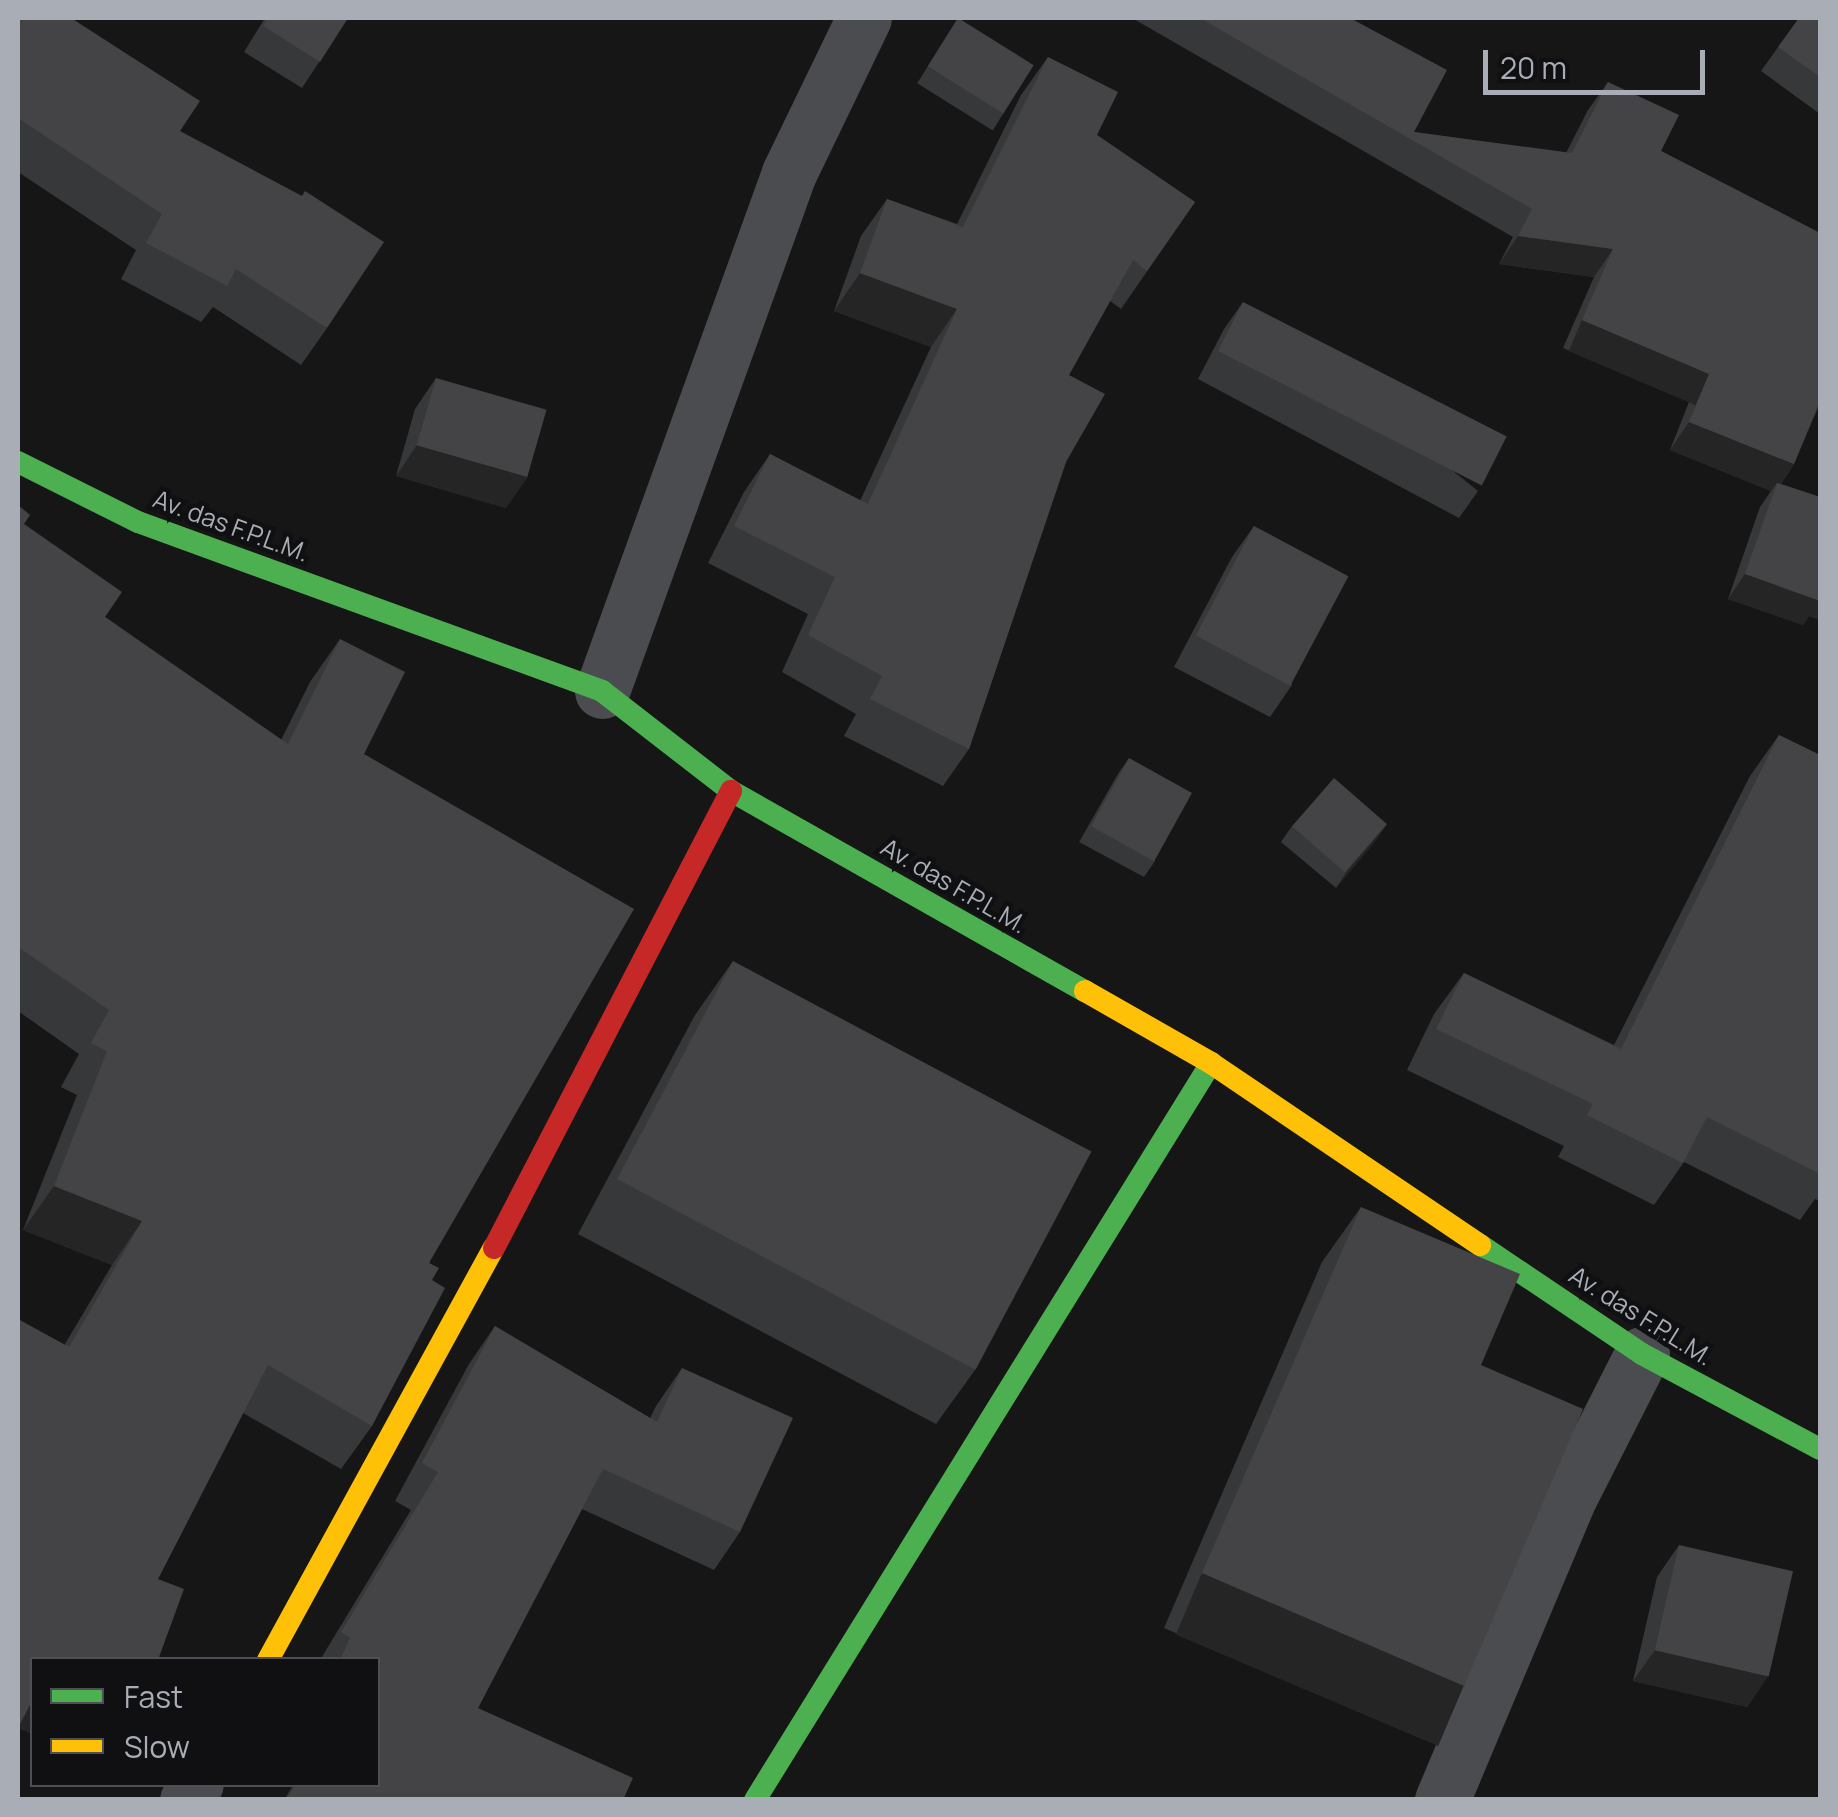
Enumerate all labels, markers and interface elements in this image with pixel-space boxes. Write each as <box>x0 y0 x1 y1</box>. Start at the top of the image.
scale bar <box>1488 30 1710 92</box>
text: 20 m <box>1500 47 1567 88</box>
street label: Av. das F.P.L.M. <box>149 484 313 568</box>
street label: Av. das F.P.L.M. <box>876 832 1032 940</box>
street label: Av. das F.P.L.M. <box>1564 1260 1718 1372</box>
legend <box>30 1657 380 1787</box>
text: Fast <box>124 1676 183 1717</box>
text: Slow <box>124 1726 190 1767</box>

